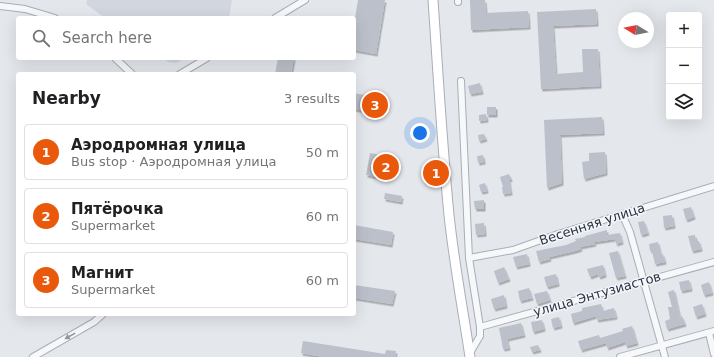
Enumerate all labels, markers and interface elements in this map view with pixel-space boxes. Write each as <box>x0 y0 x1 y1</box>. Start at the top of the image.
north arrow <box>618 12 654 48</box>
map controls <box>666 12 702 120</box>
button: + <box>666 12 702 48</box>
search box <box>16 16 356 60</box>
icon: search <box>30 27 52 49</box>
text: Search here <box>62 29 152 47</box>
button: − <box>666 48 702 84</box>
button: layers <box>666 84 702 120</box>
text: Nearby <box>32 88 101 108</box>
pin: 3 <box>362 90 388 120</box>
text: 3 results <box>284 91 340 106</box>
your location <box>410 123 430 143</box>
text: Аэродромная улица <box>71 136 246 154</box>
text: 1 <box>41 145 51 160</box>
text: 50 m <box>306 145 339 160</box>
pin: 2 <box>373 152 399 182</box>
text: Bus stop · Аэродромная улица <box>71 154 276 169</box>
pin: 1 <box>423 158 449 188</box>
text: Пятёрочка <box>71 200 164 218</box>
street label: Весенняя улица <box>537 200 647 248</box>
text: 2 <box>41 209 51 224</box>
text: 60 m <box>306 209 339 224</box>
text: Supermarket <box>71 218 155 233</box>
text: Магнит <box>71 264 133 282</box>
street label: улица Энтузиастов <box>532 269 662 319</box>
text: 3 <box>41 273 51 288</box>
text: 60 m <box>306 273 339 288</box>
text: Supermarket <box>71 282 155 297</box>
one-way arrow <box>65 332 76 339</box>

